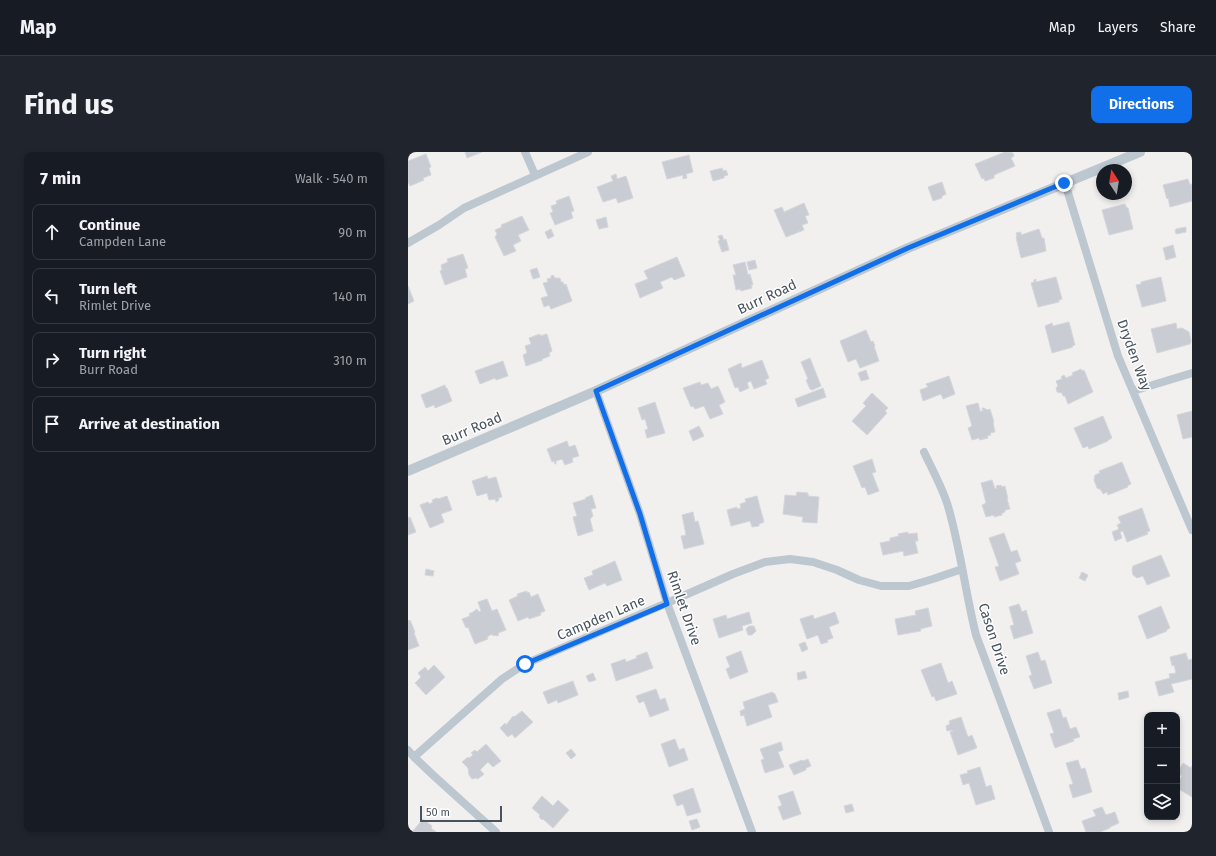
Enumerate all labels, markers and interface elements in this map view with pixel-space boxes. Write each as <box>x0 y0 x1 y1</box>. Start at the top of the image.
text: Map <box>20 16 57 39</box>
text: Map <box>1049 19 1075 36</box>
text: Layers <box>1097 19 1138 36</box>
text: Share <box>1160 19 1196 36</box>
button: Directions <box>1091 86 1192 123</box>
text: Find us <box>24 88 114 121</box>
north arrow <box>1096 164 1132 200</box>
text: 7 min <box>40 168 81 189</box>
text: Walk · 540 m <box>295 171 368 186</box>
route end <box>1055 174 1073 192</box>
text: Continue <box>79 216 140 234</box>
icon: ahead <box>41 221 63 243</box>
text: 90 m <box>338 225 367 240</box>
text: Campden Lane <box>79 234 166 249</box>
street label: Burr Road <box>735 276 799 318</box>
text: Turn left <box>79 280 137 298</box>
icon: left <box>41 285 63 307</box>
text: 140 m <box>333 289 367 304</box>
text: Rimlet Drive <box>79 298 151 313</box>
street label: Dryden Way <box>1113 317 1155 393</box>
text: Turn right <box>79 344 146 362</box>
icon: right <box>41 349 63 371</box>
text: 310 m <box>333 353 367 368</box>
text: Burr Road <box>79 362 138 377</box>
street label: Burr Road <box>439 409 505 449</box>
icon: arrive <box>41 413 63 435</box>
text: Arrive at destination <box>79 415 220 433</box>
street label: Rimlet Drive <box>663 569 705 647</box>
street label: Campden Lane <box>554 592 648 644</box>
street label: Cason Drive <box>974 601 1014 677</box>
route start <box>516 655 534 673</box>
map controls <box>1144 712 1180 820</box>
button: + <box>1144 712 1180 748</box>
button: − <box>1144 748 1180 784</box>
button: layers <box>1144 784 1180 820</box>
scale bar <box>420 804 502 823</box>
text: 50 m <box>426 806 450 819</box>

